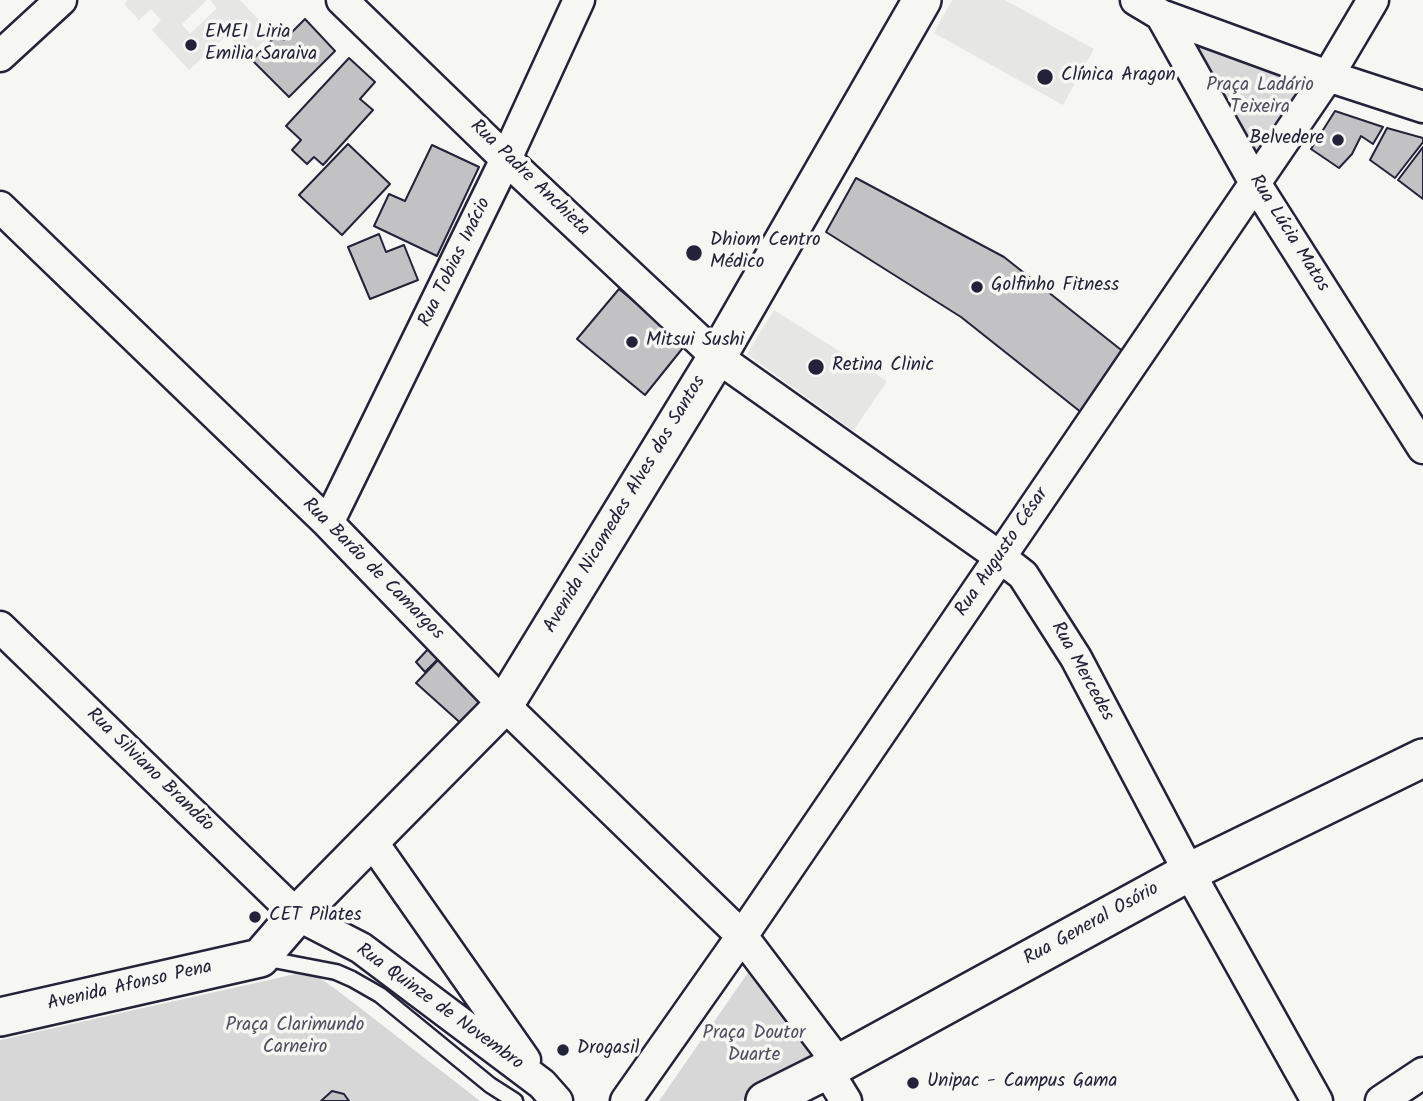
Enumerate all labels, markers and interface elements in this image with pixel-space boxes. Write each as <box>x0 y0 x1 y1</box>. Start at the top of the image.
place label: EMEI Liria Emilia Saraiva <box>205 23 317 67</box>
marker: EMEI Liria Emilia Saraiva <box>183 37 199 53</box>
place label: Clínica Aragon <box>1061 66 1176 88</box>
marker: Clínica Aragon <box>1035 67 1055 87</box>
park label: Praça Ladário Teixeira <box>1206 76 1314 120</box>
street label: Rua Padre Anchieta <box>464 116 594 242</box>
place label: Belvedere <box>1249 129 1324 151</box>
marker: Belvedere <box>1330 132 1346 148</box>
street label: Rua Lúcia Matos <box>1243 171 1333 297</box>
street label: Rua Tobias Inácio <box>415 195 497 331</box>
place label: Dhiom Centro Médico <box>710 231 821 275</box>
marker: Dhiom Centro Médico <box>684 243 704 263</box>
place label: Golfinho Fitness <box>991 276 1119 298</box>
marker: Golfinho Fitness <box>969 279 985 295</box>
place label: Mitsui Sushi <box>646 331 744 353</box>
marker: Mitsui Sushi <box>624 334 640 350</box>
place label: Retina Clinic <box>832 356 934 378</box>
marker: Retina Clinic <box>806 357 826 377</box>
street label: Avenida Nicomedes Alves dos Santos <box>540 372 712 638</box>
street label: Rua Augusto César <box>952 484 1054 622</box>
street label: Rua Barão de Camargos <box>296 494 448 646</box>
street label: Rua Mercedes <box>1044 618 1118 726</box>
street label: Rua Silviano Brandão <box>81 704 217 838</box>
street label: Rua General Osório <box>1021 878 1163 972</box>
place label: CET Pilates <box>269 906 362 928</box>
marker: CET Pilates <box>247 909 263 925</box>
street label: Rua Quinze de Novembro <box>351 940 527 1076</box>
street label: Avenida Afonso Pena <box>45 957 215 1017</box>
park label: Praça Clarimundo Carneiro <box>226 1016 364 1060</box>
park label: Praça Doutor Duarte <box>703 1024 805 1068</box>
place label: Drogasil <box>577 1039 639 1061</box>
marker: Drogasil <box>555 1042 571 1058</box>
place label: Unipac - Campus Gama <box>927 1072 1117 1094</box>
marker: Unipac - Campus Gama <box>905 1075 921 1091</box>

